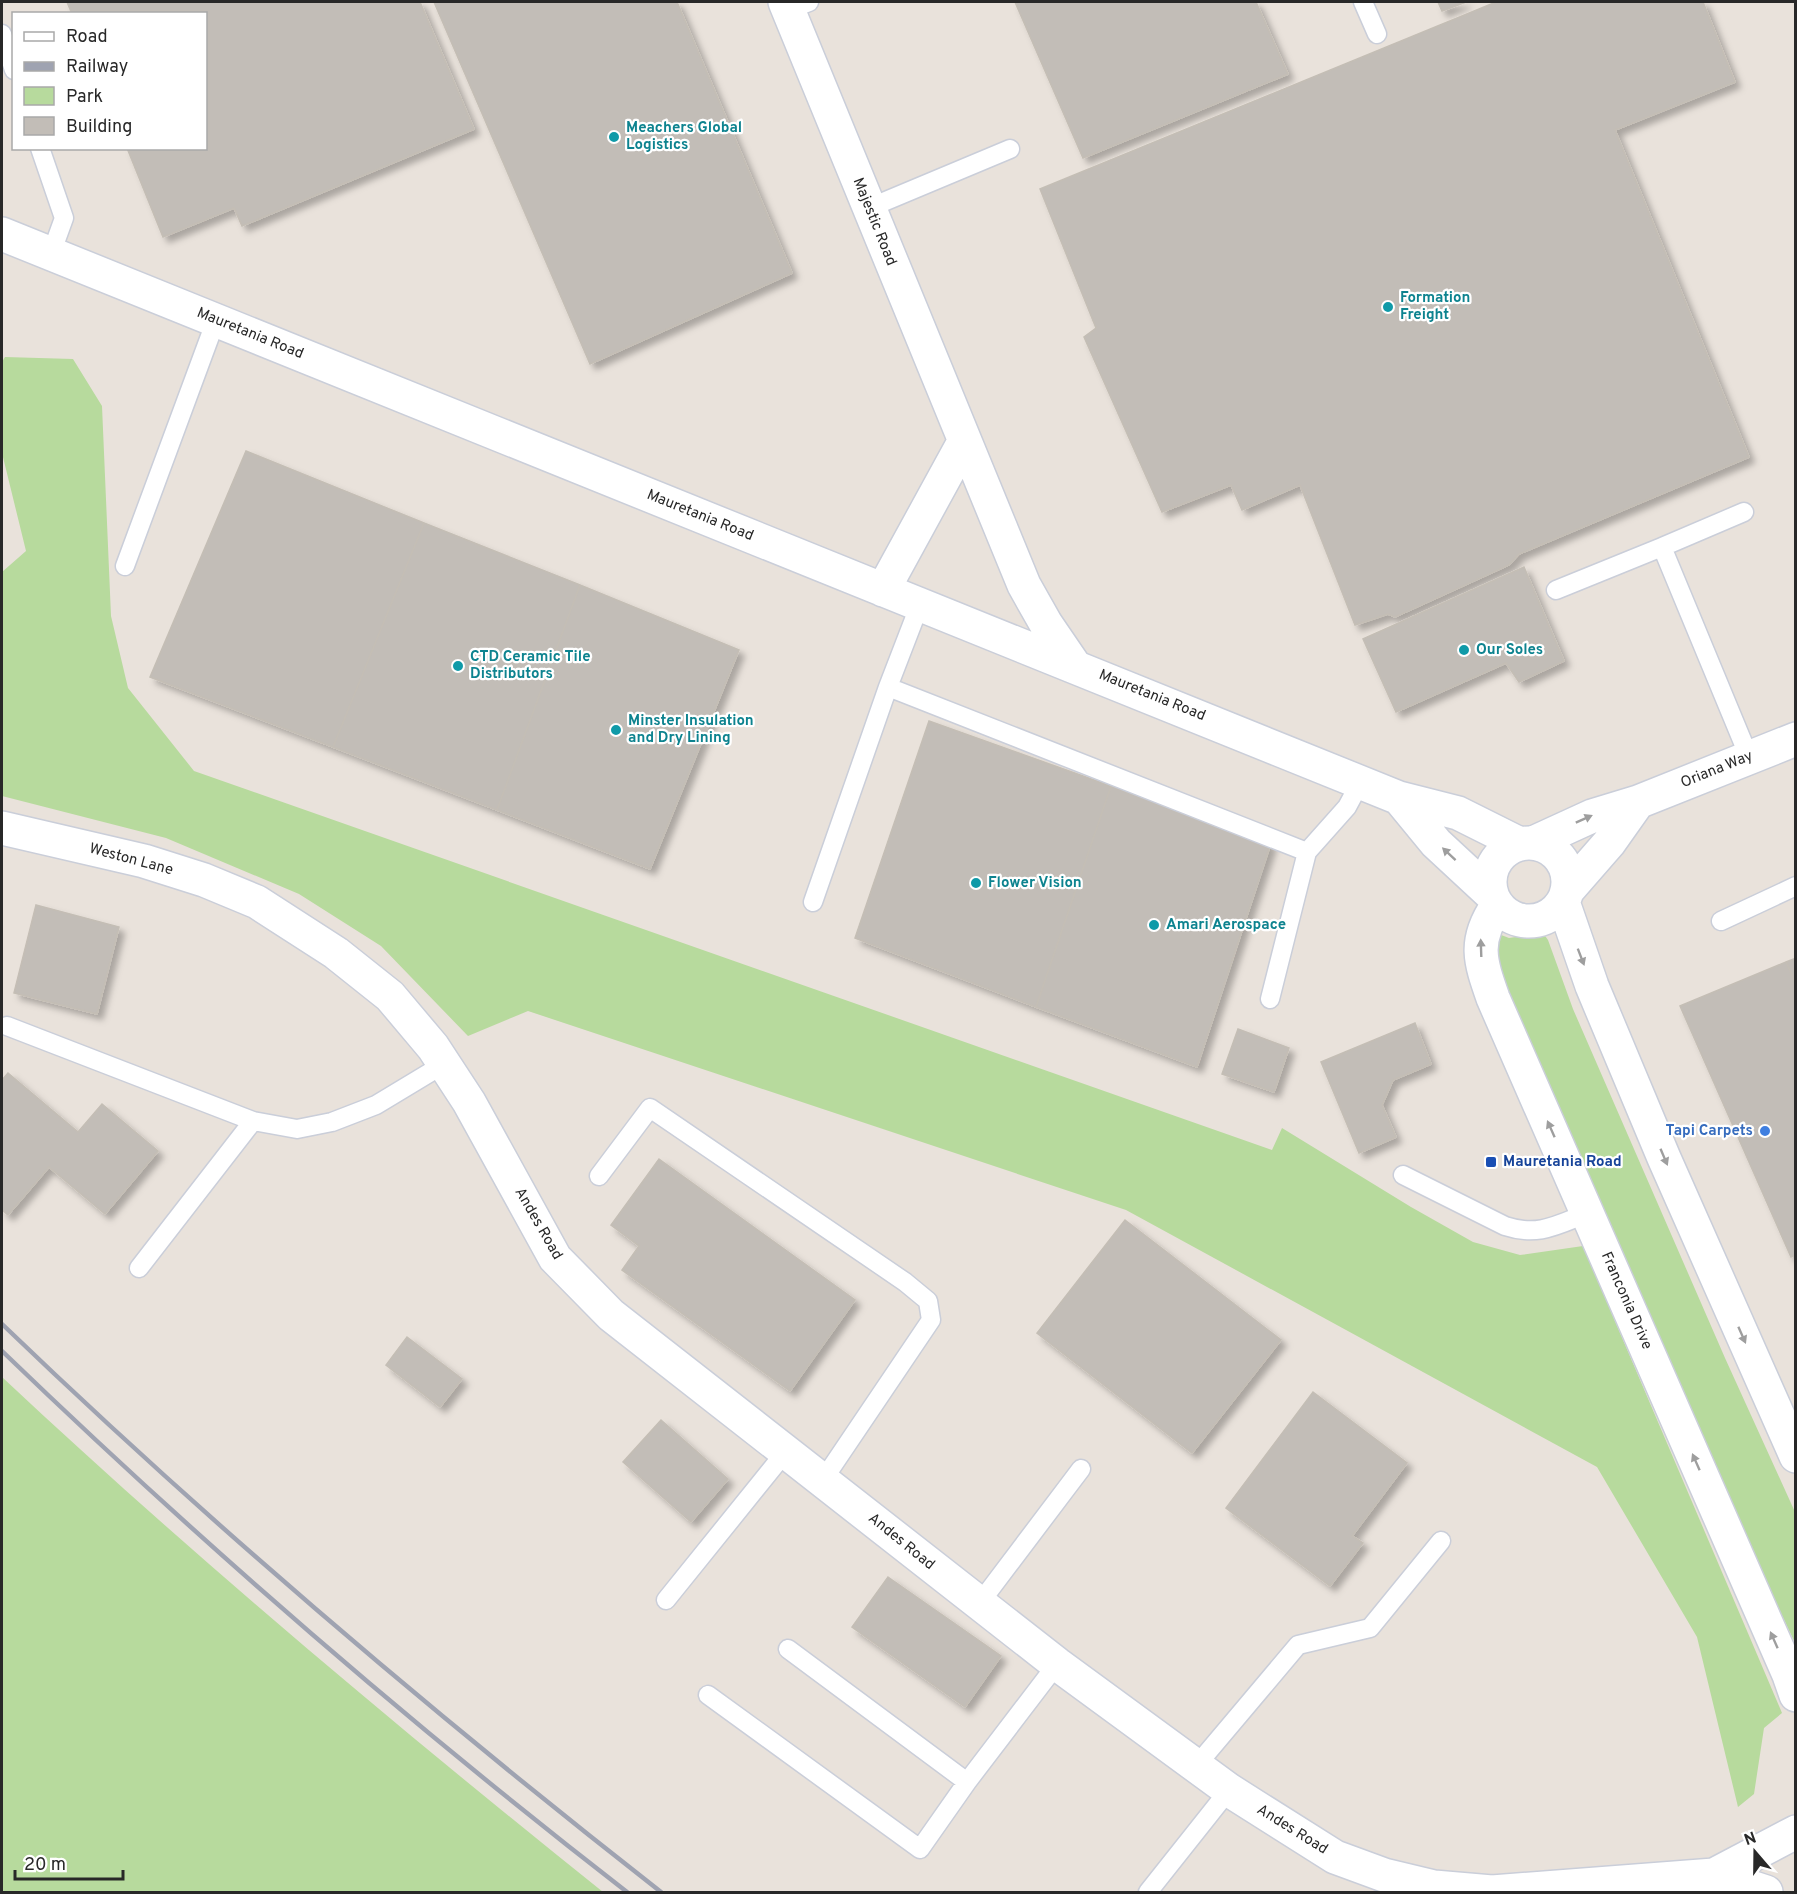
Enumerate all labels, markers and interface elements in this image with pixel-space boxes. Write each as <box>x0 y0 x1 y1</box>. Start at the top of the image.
legend <box>12 12 207 150</box>
text: Road <box>66 26 108 49</box>
text: Railway <box>66 56 128 79</box>
text: Park <box>66 86 103 109</box>
text: Building <box>66 116 132 139</box>
place label: Meachers Global Logistics <box>626 119 742 155</box>
marker: Meachers Global Logistics <box>607 130 621 144</box>
street label: Majestic Road <box>848 175 900 269</box>
place label: Formation Freight <box>1400 289 1470 325</box>
marker: Formation Freight <box>1381 300 1395 314</box>
street label: Mauretania Road <box>194 304 306 364</box>
street label: Mauretania Road <box>644 486 756 546</box>
place label: Our Soles <box>1476 641 1543 660</box>
marker: Our Soles <box>1457 643 1471 657</box>
place label: CTD Ceramic Tile Distributors <box>470 648 591 684</box>
marker: CTD Ceramic Tile Distributors <box>451 659 465 673</box>
street label: Mauretania Road <box>1096 666 1208 726</box>
place label: Minster Insulation and Dry Lining <box>628 712 754 748</box>
marker: Minster Insulation and Dry Lining <box>609 723 623 737</box>
street label: Oriana Way <box>1678 747 1756 793</box>
one-way arrow <box>1576 815 1593 824</box>
street label: Weston Lane <box>87 840 175 880</box>
one-way arrow <box>1442 848 1456 862</box>
place label: Flower Vision <box>988 874 1082 893</box>
marker: Flower Vision <box>969 876 983 890</box>
place label: Amari Aerospace <box>1166 916 1286 935</box>
marker: Amari Aerospace <box>1147 918 1161 932</box>
one-way arrow <box>1476 939 1486 958</box>
one-way arrow <box>1577 948 1586 966</box>
one-way arrow <box>1546 1121 1555 1138</box>
place label: Tapi Carpets <box>1666 1122 1753 1141</box>
marker: Tapi Carpets <box>1758 1124 1772 1138</box>
one-way arrow <box>1659 1148 1669 1166</box>
place label: Mauretania Road <box>1503 1153 1622 1172</box>
marker: Mauretania Road <box>1484 1155 1498 1169</box>
street label: Andes Road <box>510 1184 566 1264</box>
street label: Franconia Drive <box>1596 1249 1656 1353</box>
one-way arrow <box>1738 1327 1747 1344</box>
one-way arrow <box>1692 1453 1701 1470</box>
street label: Andes Road <box>864 1509 938 1575</box>
one-way arrow <box>1769 1631 1779 1649</box>
street label: Andes Road <box>1253 1801 1331 1859</box>
north arrow <box>1725 1822 1785 1882</box>
text: N <box>1742 1828 1759 1851</box>
scale bar <box>15 1843 123 1881</box>
text: 20 m <box>24 1854 66 1877</box>

